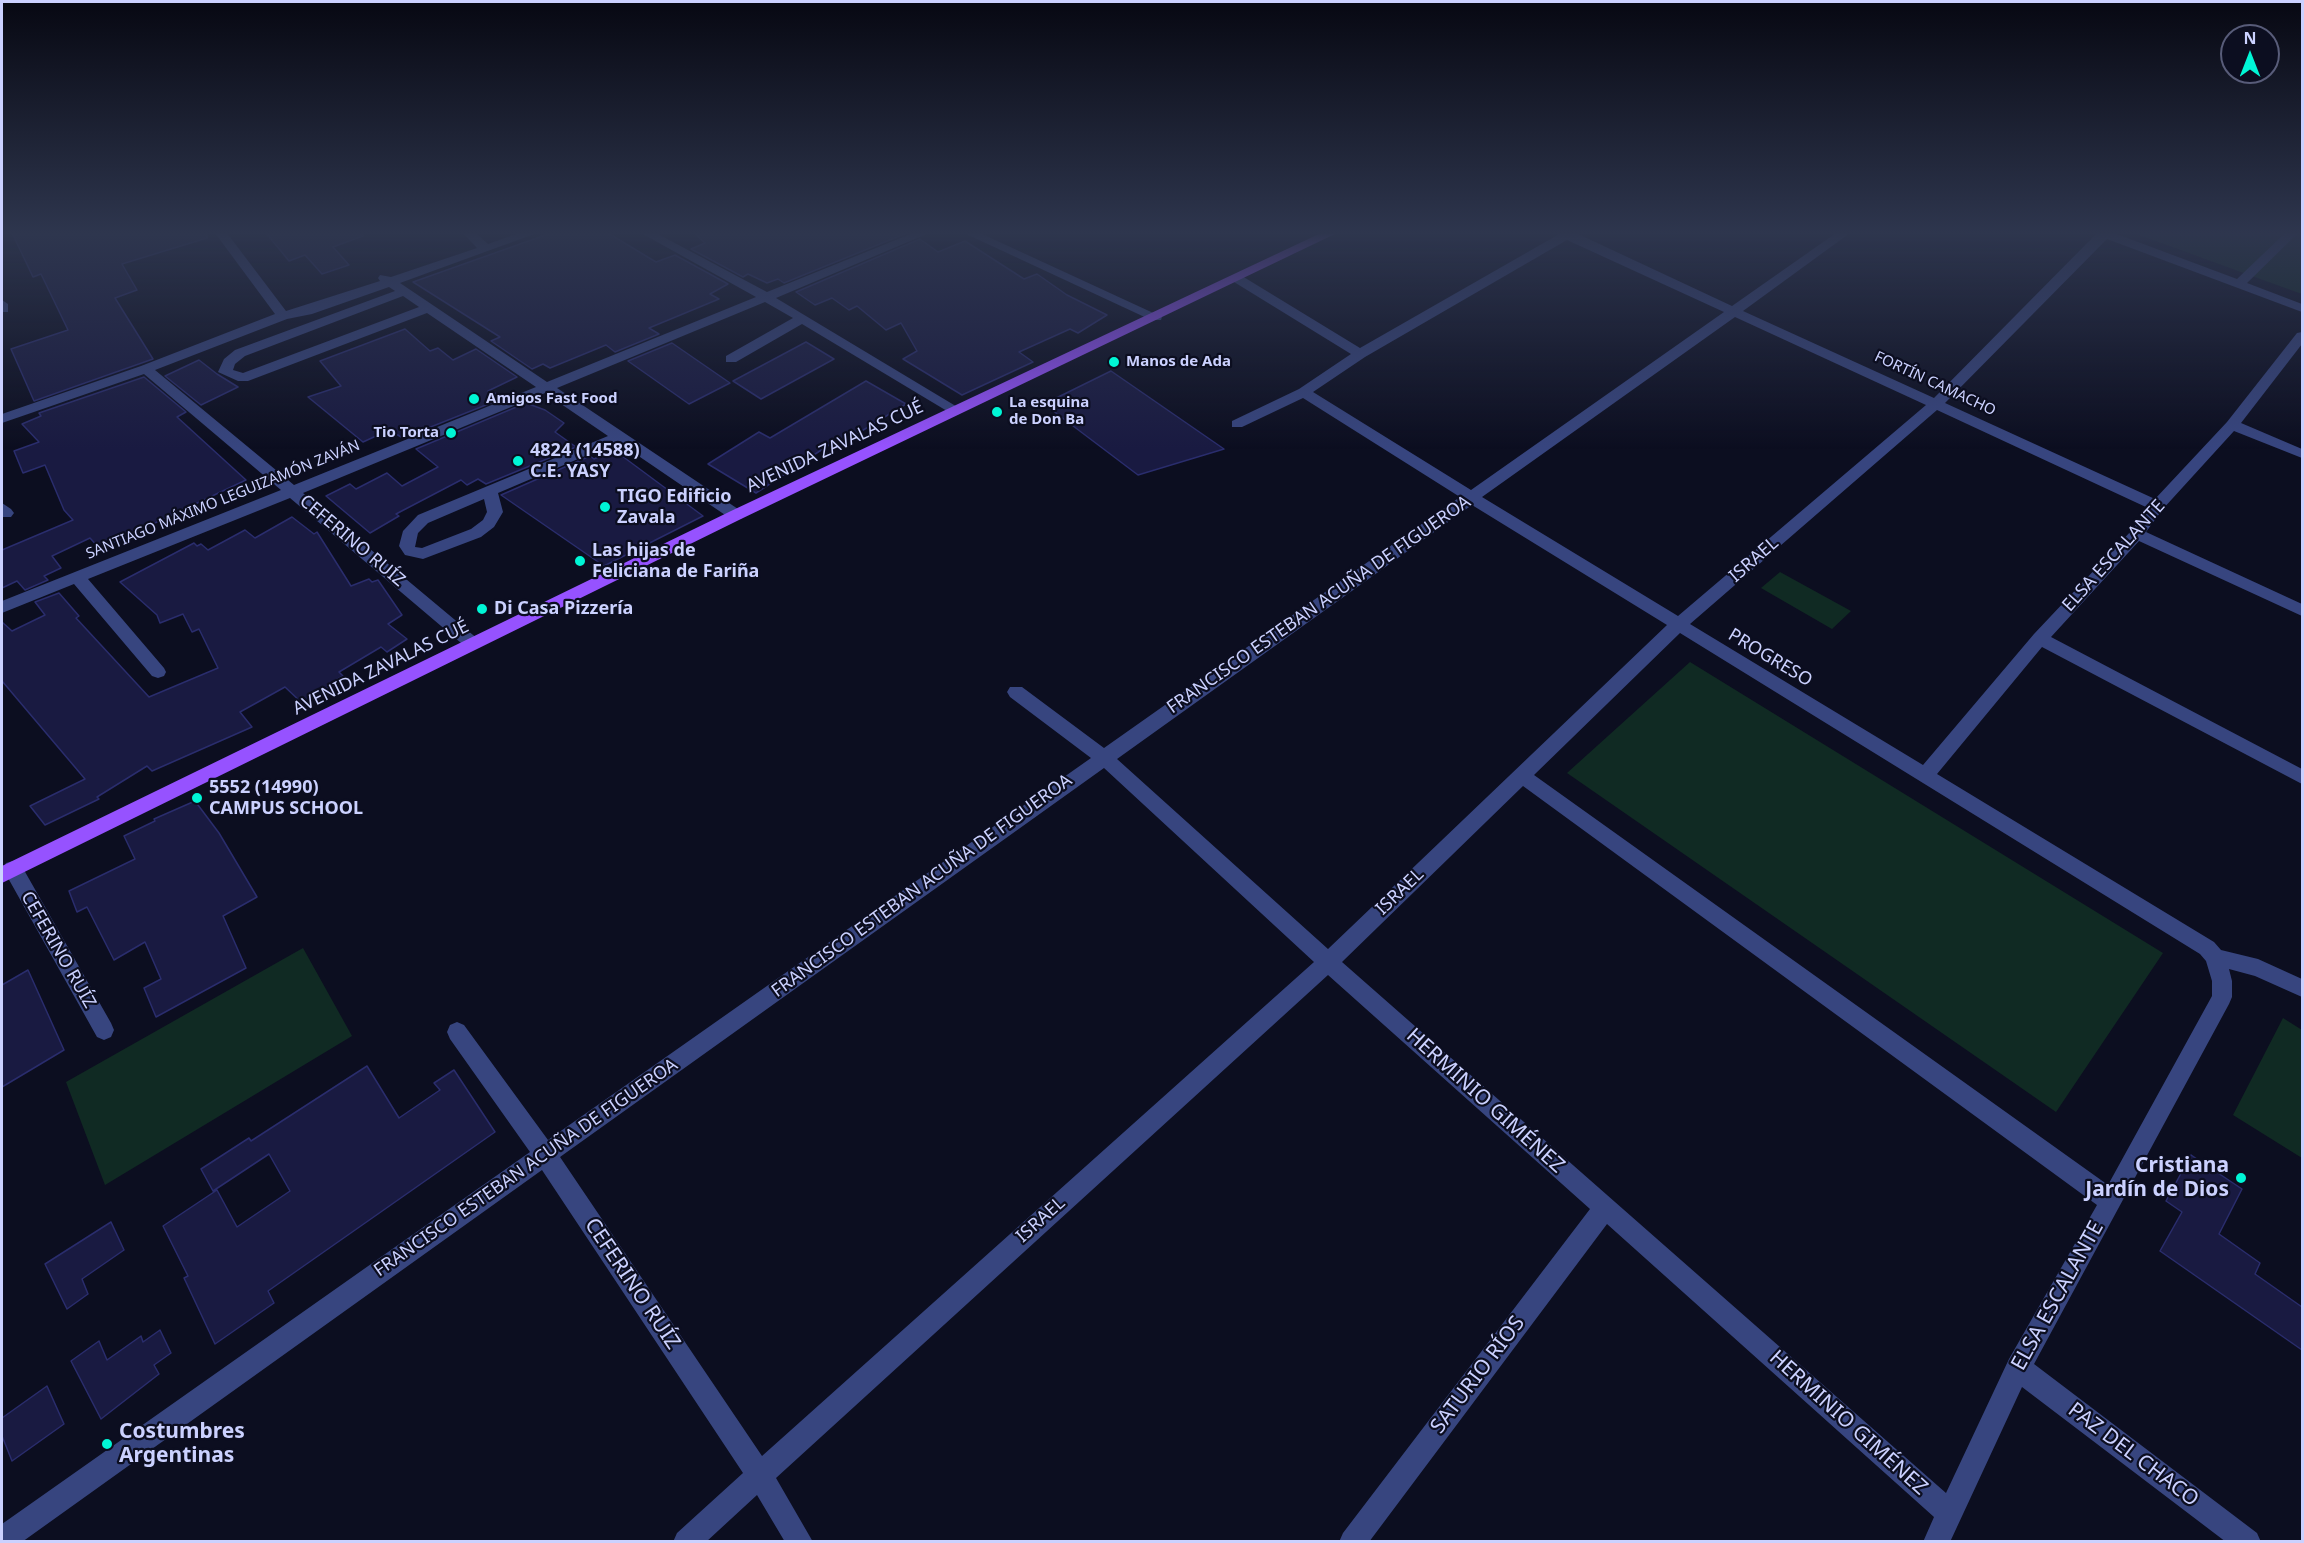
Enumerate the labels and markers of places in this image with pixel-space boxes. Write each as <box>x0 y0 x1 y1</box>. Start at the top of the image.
place label: Manos de Ada <box>1126 353 1231 371</box>
marker: Manos de Ada <box>1107 355 1121 369</box>
place label: Amigos Fast Food <box>486 390 617 408</box>
marker: Amigos Fast Food <box>467 392 481 406</box>
place label: La esquina de Don Ba <box>1009 394 1089 429</box>
marker: La esquina de Don Ba <box>990 405 1004 419</box>
place label: Tio Torta <box>373 424 439 442</box>
marker: Tio Torta <box>444 426 458 440</box>
place label: 4824 (14588) C.E. YASY <box>530 440 640 482</box>
marker: 4824 (14588) C.E. YASY <box>511 454 525 468</box>
place label: TIGO Edificio Zavala <box>617 486 731 528</box>
marker: TIGO Edificio Zavala <box>598 500 612 514</box>
place label: Las hijas de Feliciana de Fariña <box>592 540 759 582</box>
marker: Las hijas de Feliciana de Fariña <box>573 554 587 568</box>
place label: Di Casa Pizzería <box>494 598 633 620</box>
marker: Di Casa Pizzería <box>475 602 489 616</box>
place label: 5552 (14990) CAMPUS SCHOOL <box>209 777 363 820</box>
marker: 5552 (14990) CAMPUS SCHOOL <box>190 791 204 805</box>
place label: Cristiana Jardín de Dios <box>2085 1153 2229 1203</box>
marker: Cristiana Jardín de Dios <box>2234 1171 2248 1185</box>
place label: Costumbres Argentinas <box>119 1419 245 1469</box>
marker: Costumbres Argentinas <box>100 1437 114 1451</box>

